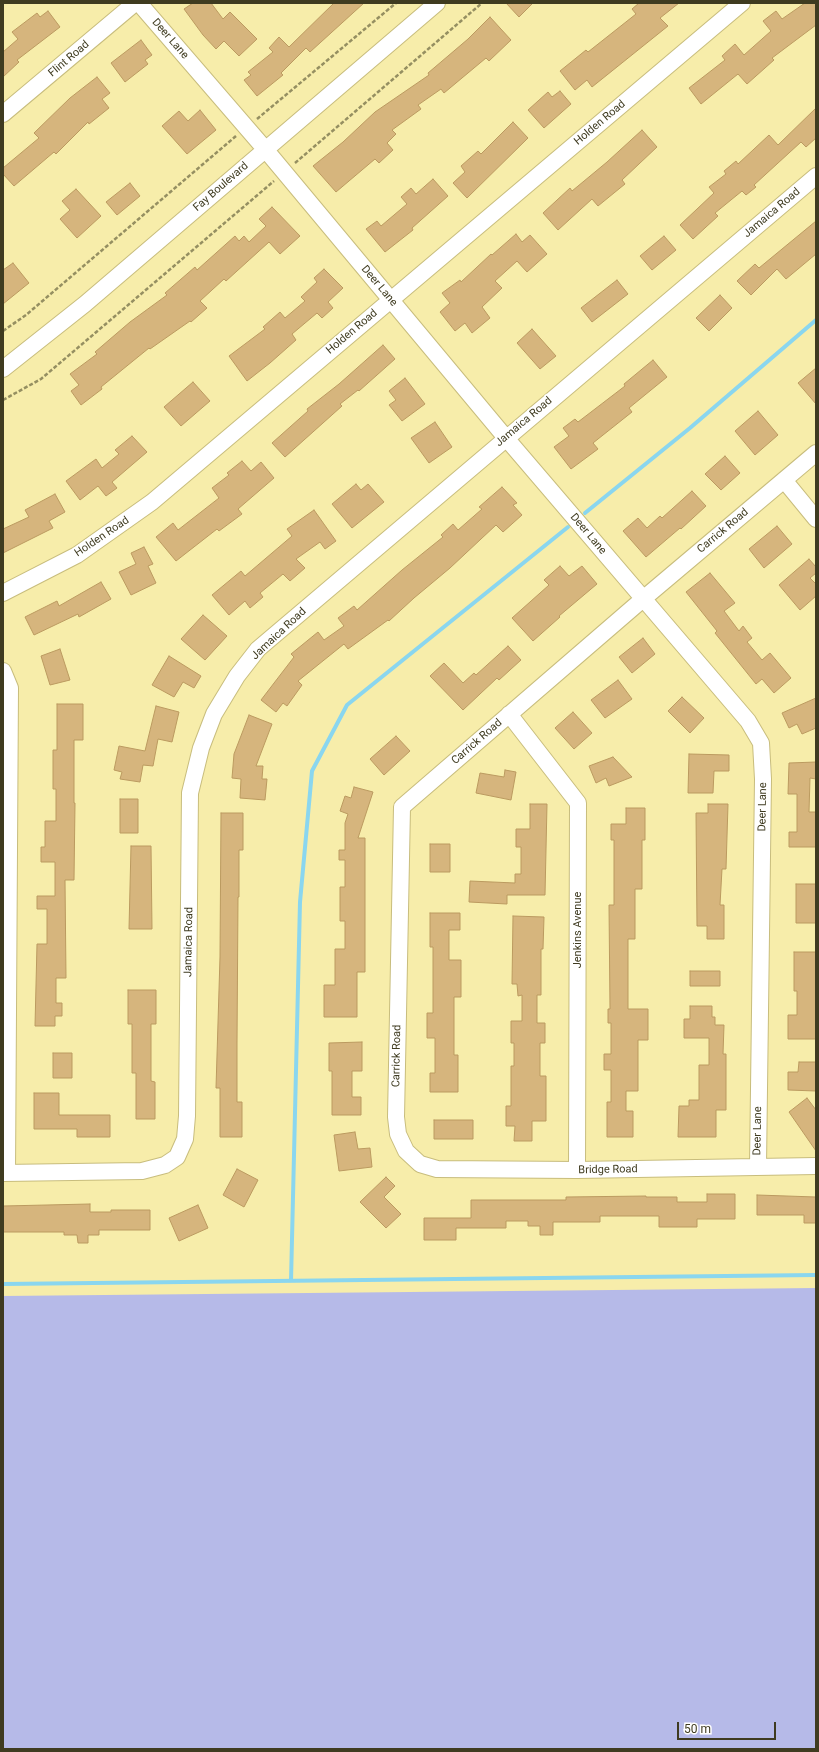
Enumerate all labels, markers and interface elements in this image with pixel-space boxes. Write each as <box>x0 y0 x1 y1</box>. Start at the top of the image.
street label: Deer Lane <box>149 16 191 62</box>
street label: Flint Road <box>46 38 92 80</box>
street label: Holden Road <box>572 98 628 148</box>
street label: Fay Boulevard <box>191 160 251 214</box>
street label: Jamaica Road <box>741 185 803 241</box>
street label: Deer Lane <box>358 263 400 309</box>
street label: Holden Road <box>324 307 380 357</box>
street label: Jamaica Road <box>493 394 555 450</box>
street label: Carrick Road <box>695 506 751 556</box>
street label: Deer Lane <box>567 511 609 557</box>
street label: Holden Road <box>72 514 132 560</box>
street label: Jamaica Road <box>249 605 309 663</box>
street label: Carrick Road <box>449 716 505 768</box>
street label: Deer Lane <box>756 782 770 832</box>
street label: Jenkins Avenue <box>571 892 585 968</box>
street label: Jamaica Road <box>182 907 196 977</box>
street label: Carrick Road <box>390 1025 404 1087</box>
street label: Deer Lane <box>751 1106 765 1156</box>
street label: Bridge Road <box>578 1163 638 1177</box>
scale bar <box>679 1714 778 1740</box>
text: 50 m <box>684 1722 711 1736</box>

